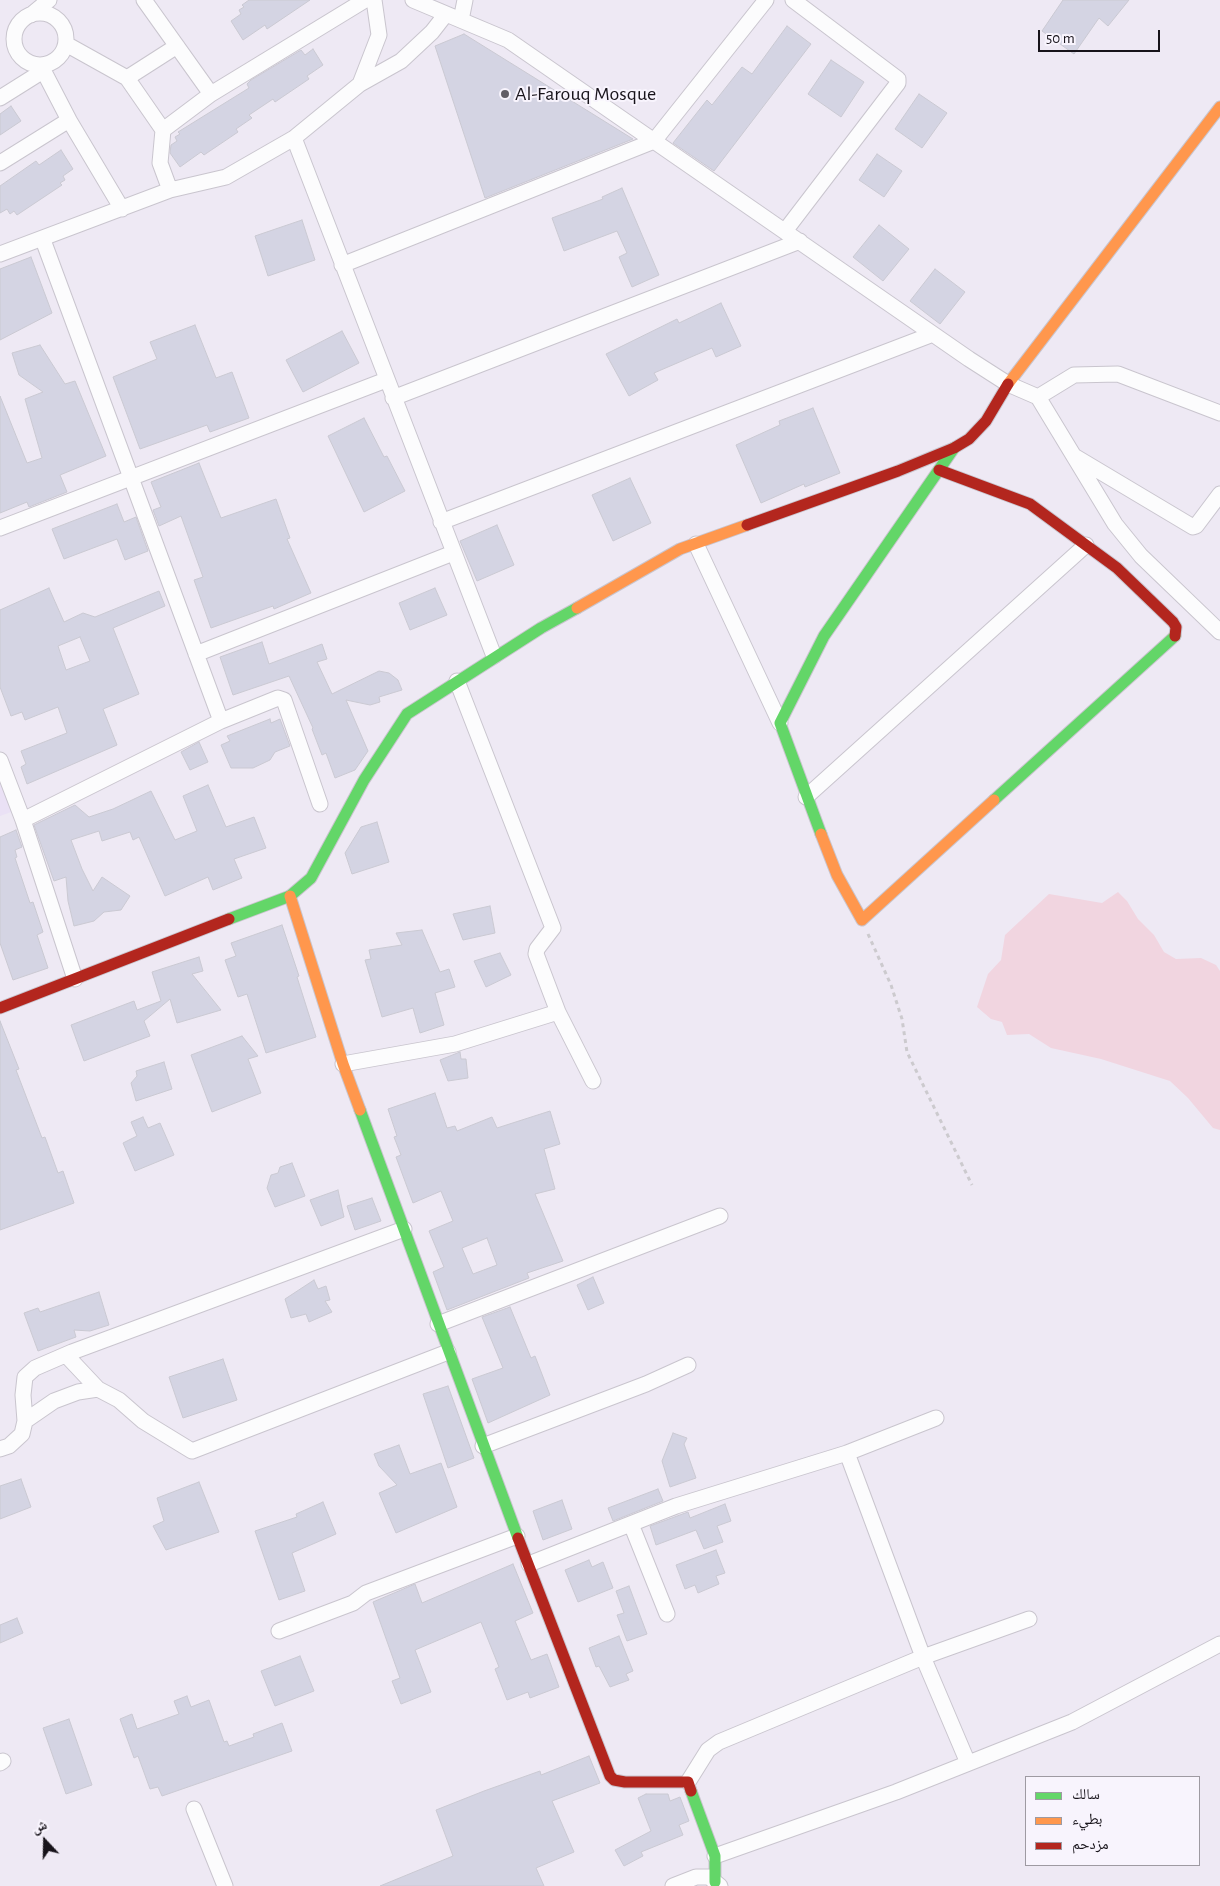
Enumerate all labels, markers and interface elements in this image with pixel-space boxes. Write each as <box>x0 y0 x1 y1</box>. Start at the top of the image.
scale bar <box>1040 20 1162 52</box>
text: 50 m <box>1046 31 1075 46</box>
place label: Al-Farouq Mosque <box>515 82 656 106</box>
marker: Al-Farouq Mosque <box>499 88 511 100</box>
legend <box>1025 1776 1200 1866</box>
text: سالك <box>1072 1787 1100 1802</box>
text: بطيء <box>1072 1812 1102 1827</box>
north arrow <box>20 1816 70 1866</box>
text: ش <box>30 1818 49 1836</box>
text: مزدحم <box>1072 1837 1109 1852</box>

